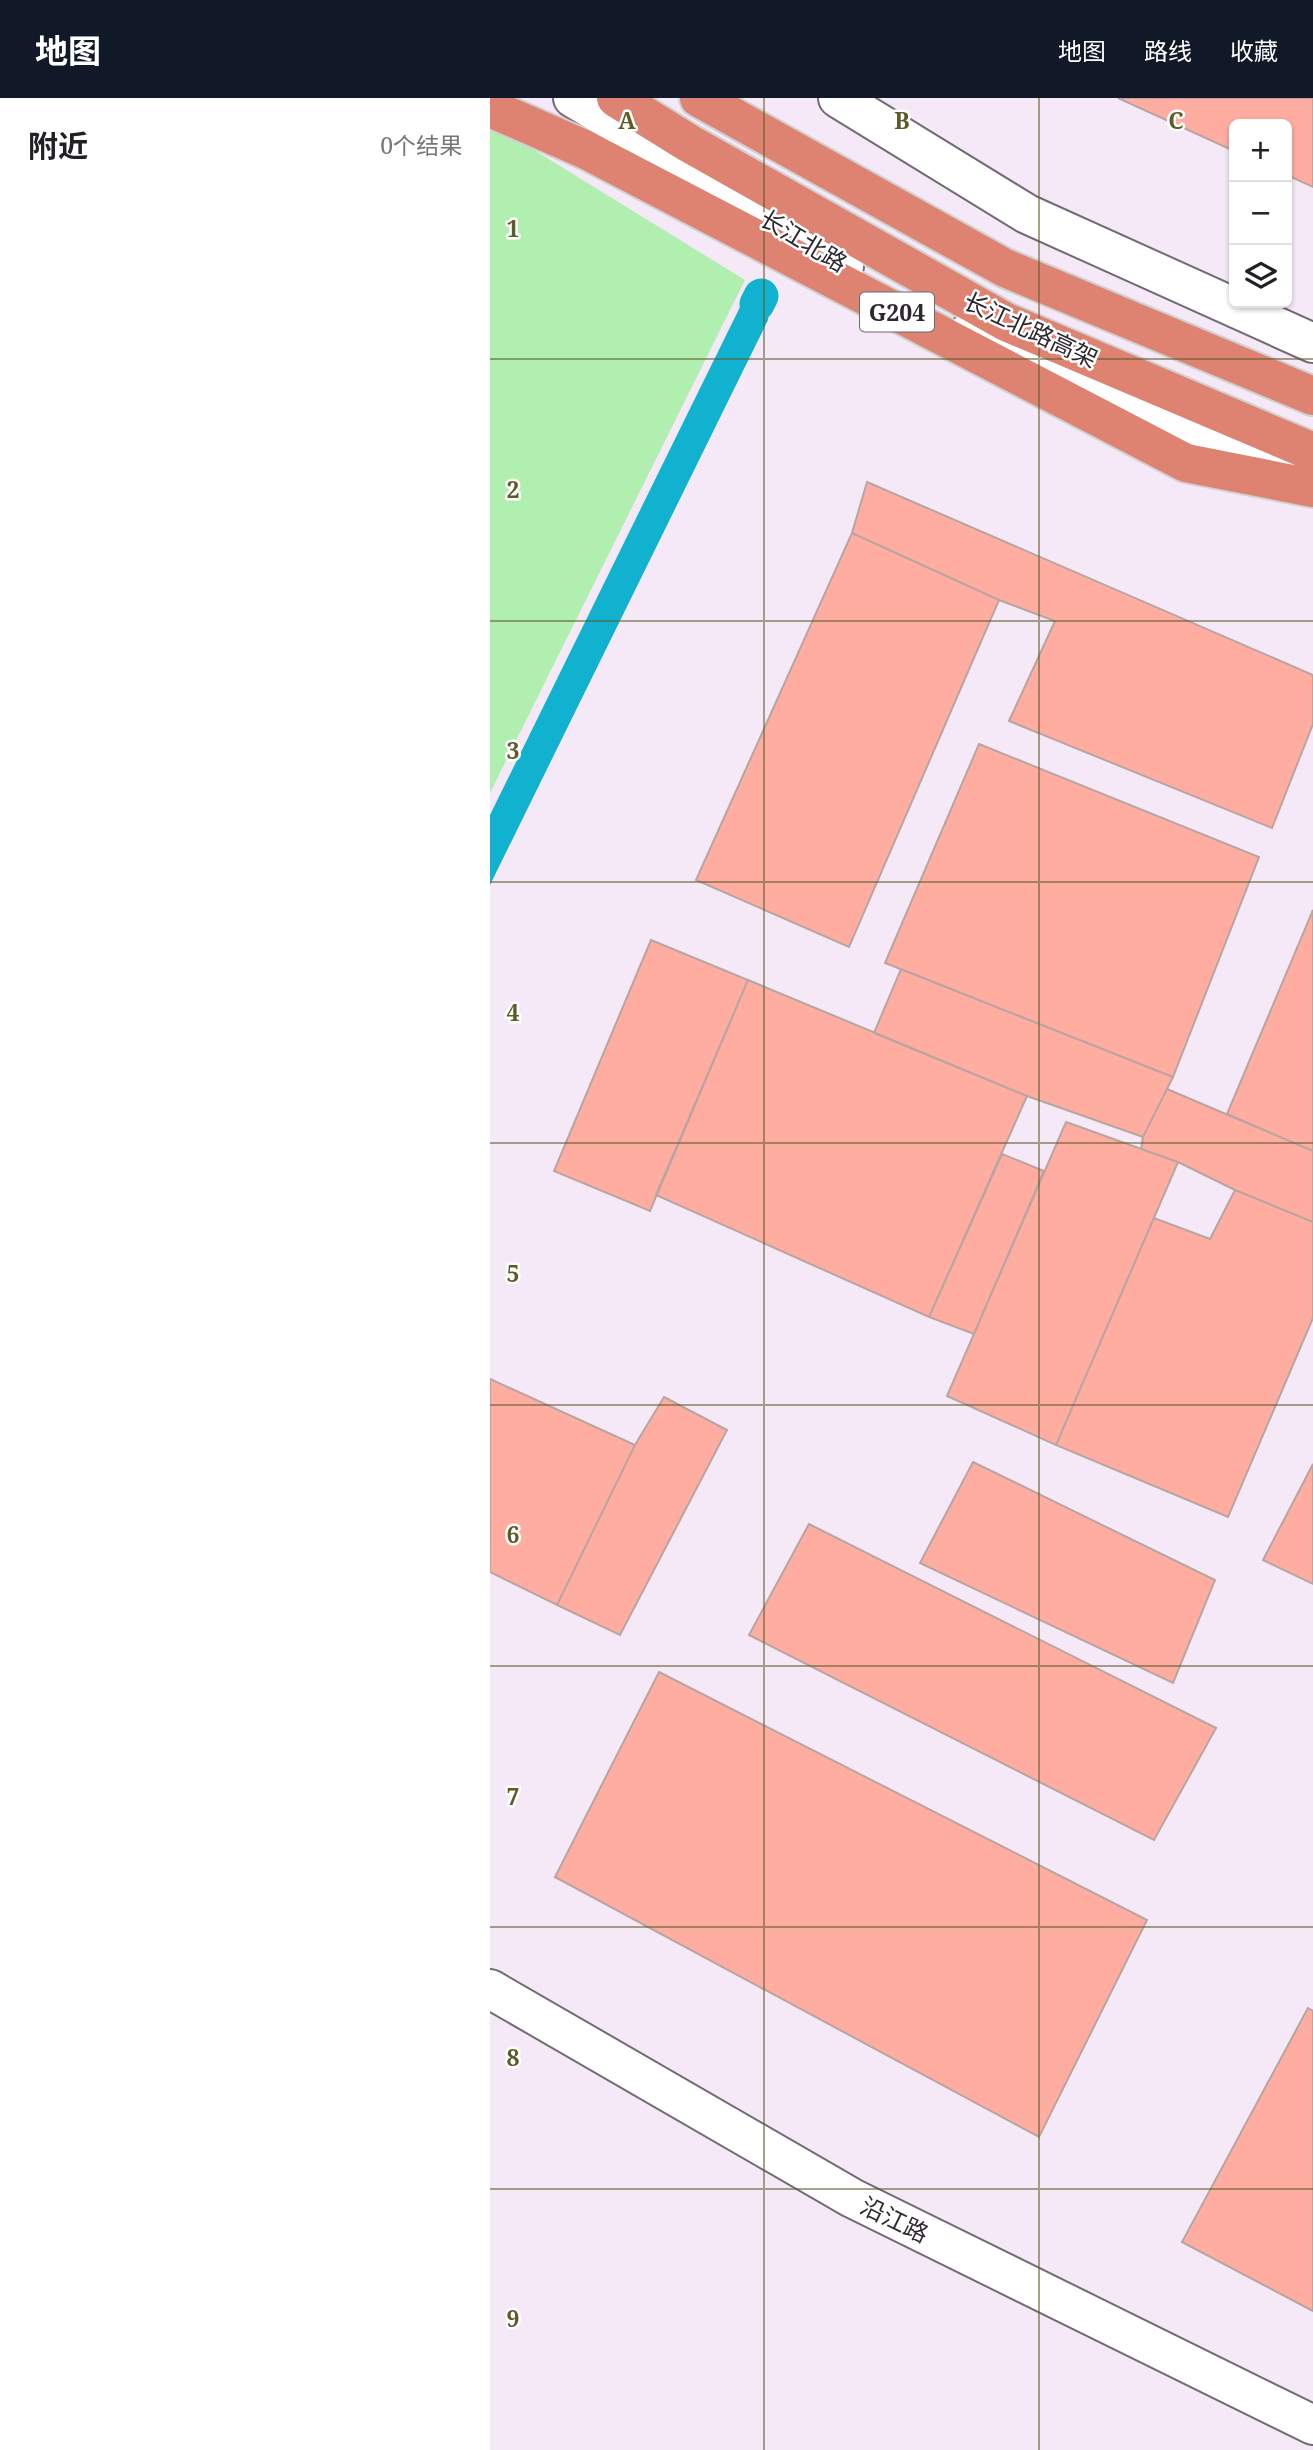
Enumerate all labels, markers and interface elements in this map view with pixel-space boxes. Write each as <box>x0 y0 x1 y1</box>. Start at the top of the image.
text: 地图 <box>35 28 101 73</box>
text: 地图 <box>1058 34 1106 67</box>
text: 路线 <box>1144 34 1192 67</box>
text: 收藏 <box>1230 34 1278 67</box>
text: A <box>618 104 636 136</box>
text: B <box>894 104 910 136</box>
text: C <box>1168 104 1184 136</box>
map controls <box>1229 119 1292 308</box>
button: + <box>1229 119 1292 182</box>
text: 附近 <box>28 125 88 166</box>
text: 0个结果 <box>380 129 462 161</box>
button: − <box>1229 182 1292 245</box>
street label: 长江北路 <box>754 201 854 279</box>
text: 1 <box>507 212 520 244</box>
button: layers <box>1229 245 1292 308</box>
street label: 长江北路高架 <box>959 284 1103 374</box>
road number: G204 <box>860 293 934 332</box>
text: 2 <box>507 473 520 505</box>
text: 3 <box>507 734 520 766</box>
text: 4 <box>507 996 520 1028</box>
text: 5 <box>507 1257 520 1289</box>
text: 6 <box>507 1518 520 1550</box>
text: 7 <box>507 1780 520 1812</box>
text: 8 <box>507 2041 520 2073</box>
street label: 沿江路 <box>855 2188 935 2250</box>
text: 9 <box>507 2302 520 2334</box>

